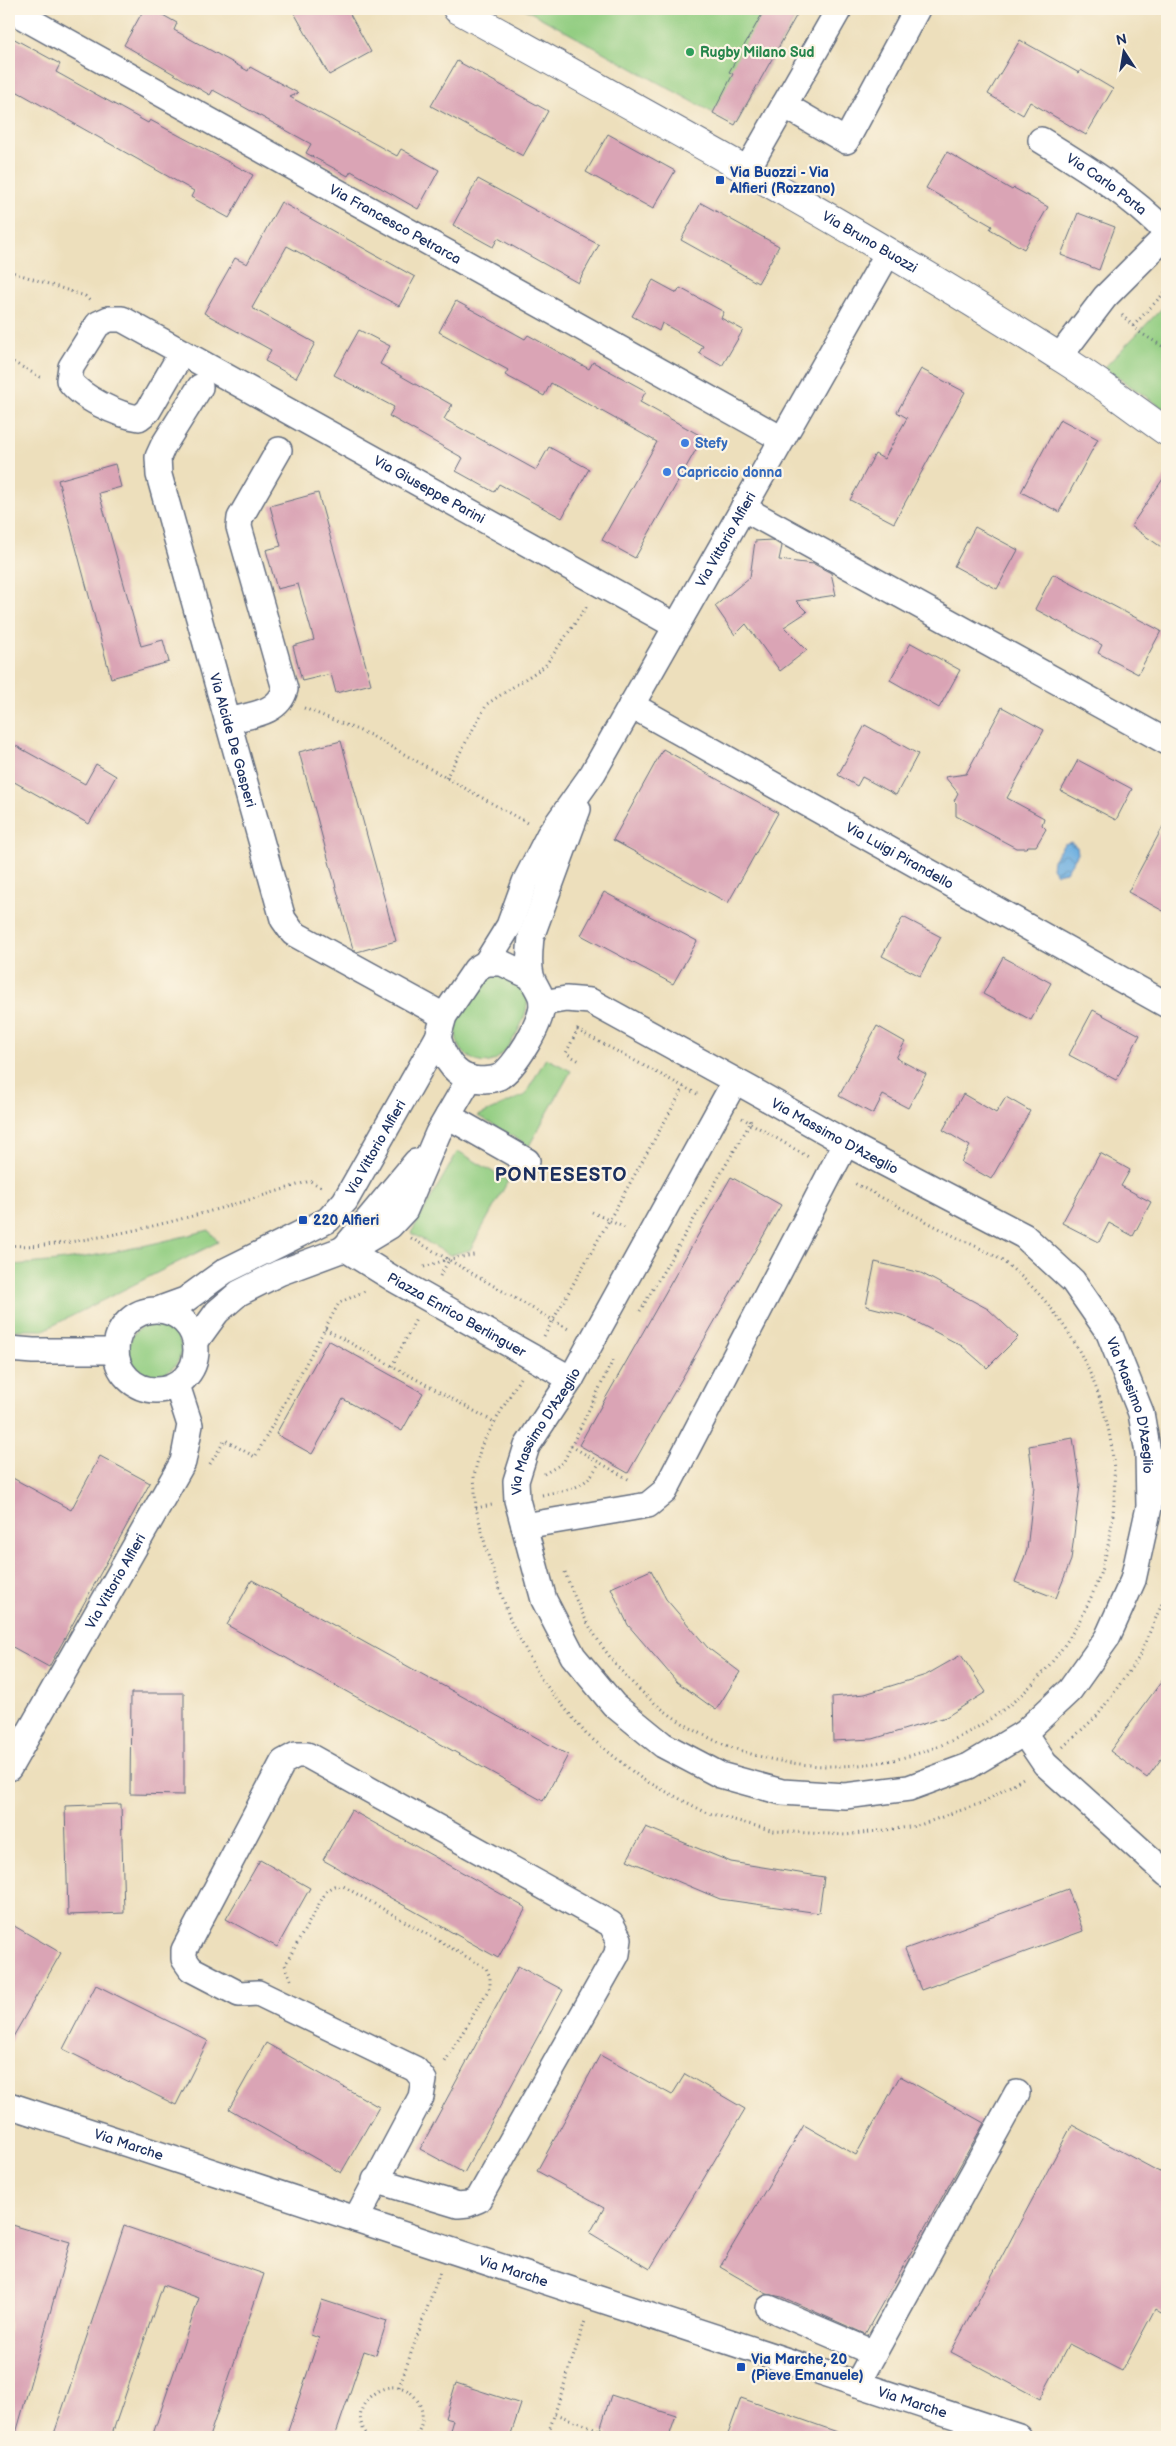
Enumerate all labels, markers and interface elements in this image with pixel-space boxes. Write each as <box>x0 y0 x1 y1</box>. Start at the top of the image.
north arrow <box>1098 28 1148 78</box>
text: N <box>1114 30 1128 49</box>
place label: Rugby Milano Sud <box>700 44 815 61</box>
marker: Rugby Milano Sud <box>684 46 696 58</box>
street label: Via Carlo Porta <box>1063 149 1150 218</box>
place label: Via Buozzi - Via Alfieri (Rozzano) <box>729 164 836 197</box>
marker: Via Buozzi - Via Alfieri (Rozzano) <box>714 174 726 186</box>
street label: Via Francesco Petrarca <box>326 180 464 267</box>
street label: Via Bruno Buozzi <box>819 207 921 276</box>
place label: Stefy <box>695 435 728 452</box>
marker: Stefy <box>679 437 691 449</box>
street label: Via Giuseppe Parini <box>371 452 488 527</box>
place label: Capriccio donna <box>677 464 782 481</box>
marker: Capriccio donna <box>661 466 673 478</box>
street label: Via Vittorio Alfieri <box>692 489 759 590</box>
street label: Via Alcide De Gasperi <box>206 671 260 809</box>
street label: Via Luigi Pirandello <box>843 818 957 892</box>
street label: Via Massimo D'Azeglio <box>768 1094 901 1177</box>
street label: Via Vittorio Alfieri <box>342 1097 409 1198</box>
district label: PONTESESTO <box>495 1164 627 1187</box>
place label: 220 Alfieri <box>313 1212 379 1229</box>
marker: 220 Alfieri <box>297 1214 309 1226</box>
street label: Piazza Enrico Berlinguer <box>385 1269 530 1361</box>
street label: Via Massimo D'Azeglio <box>1103 1334 1157 1474</box>
street label: Via Massimo D'Azeglio <box>507 1365 584 1495</box>
street label: Via Vittorio Alfieri <box>82 1531 149 1632</box>
street label: Via Marche <box>92 2125 166 2164</box>
street label: Via Marche <box>477 2252 550 2290</box>
place label: Via Marche, 20 (Pieve Emanuele) <box>751 2351 864 2384</box>
marker: Via Marche, 20 (Pieve Emanuele) <box>735 2361 747 2373</box>
street label: Via Marche <box>876 2383 949 2421</box>

